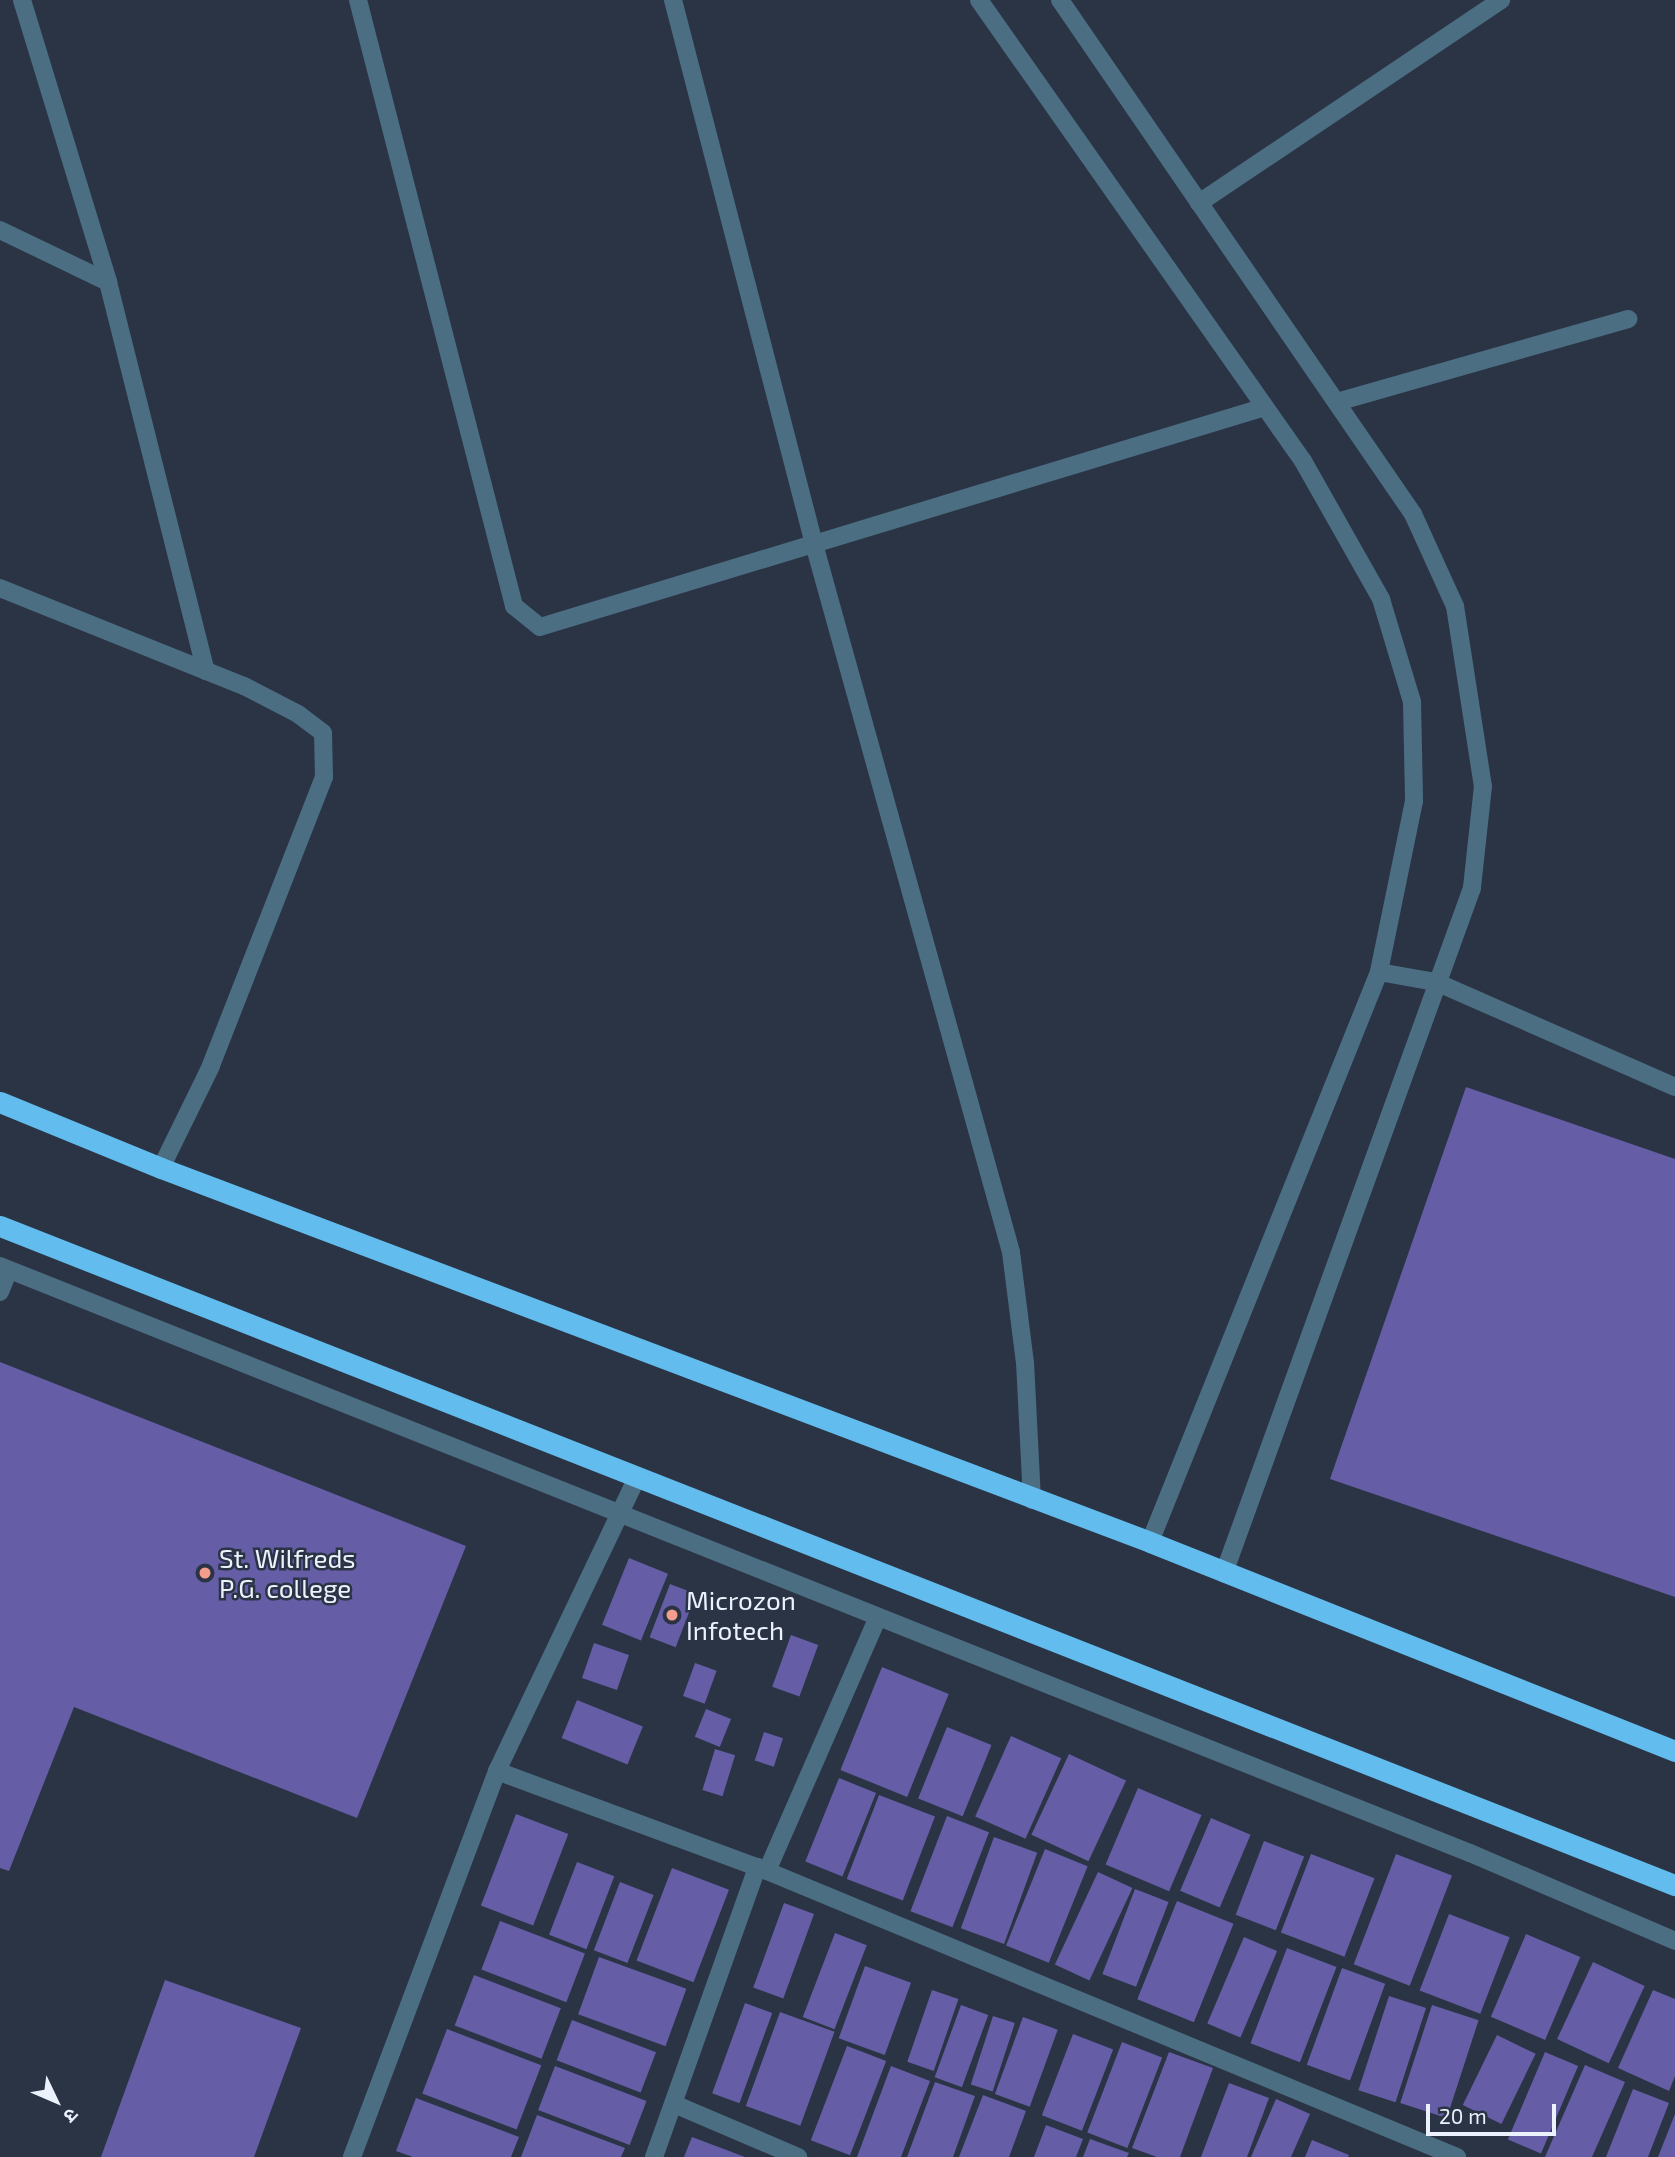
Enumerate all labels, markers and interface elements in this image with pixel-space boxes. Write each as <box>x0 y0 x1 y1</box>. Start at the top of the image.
place label: St. Wilfreds P.G. college <box>219 1542 356 1604</box>
marker: St. Wilfreds P.G. college <box>197 1565 213 1581</box>
place label: Microzon Infotech <box>686 1584 796 1646</box>
marker: Microzon Infotech <box>664 1607 680 1623</box>
north arrow <box>21 2066 91 2136</box>
scale bar <box>1430 2090 1560 2134</box>
text: 20 m <box>1439 2103 1487 2128</box>
text: उ <box>59 2104 84 2128</box>

